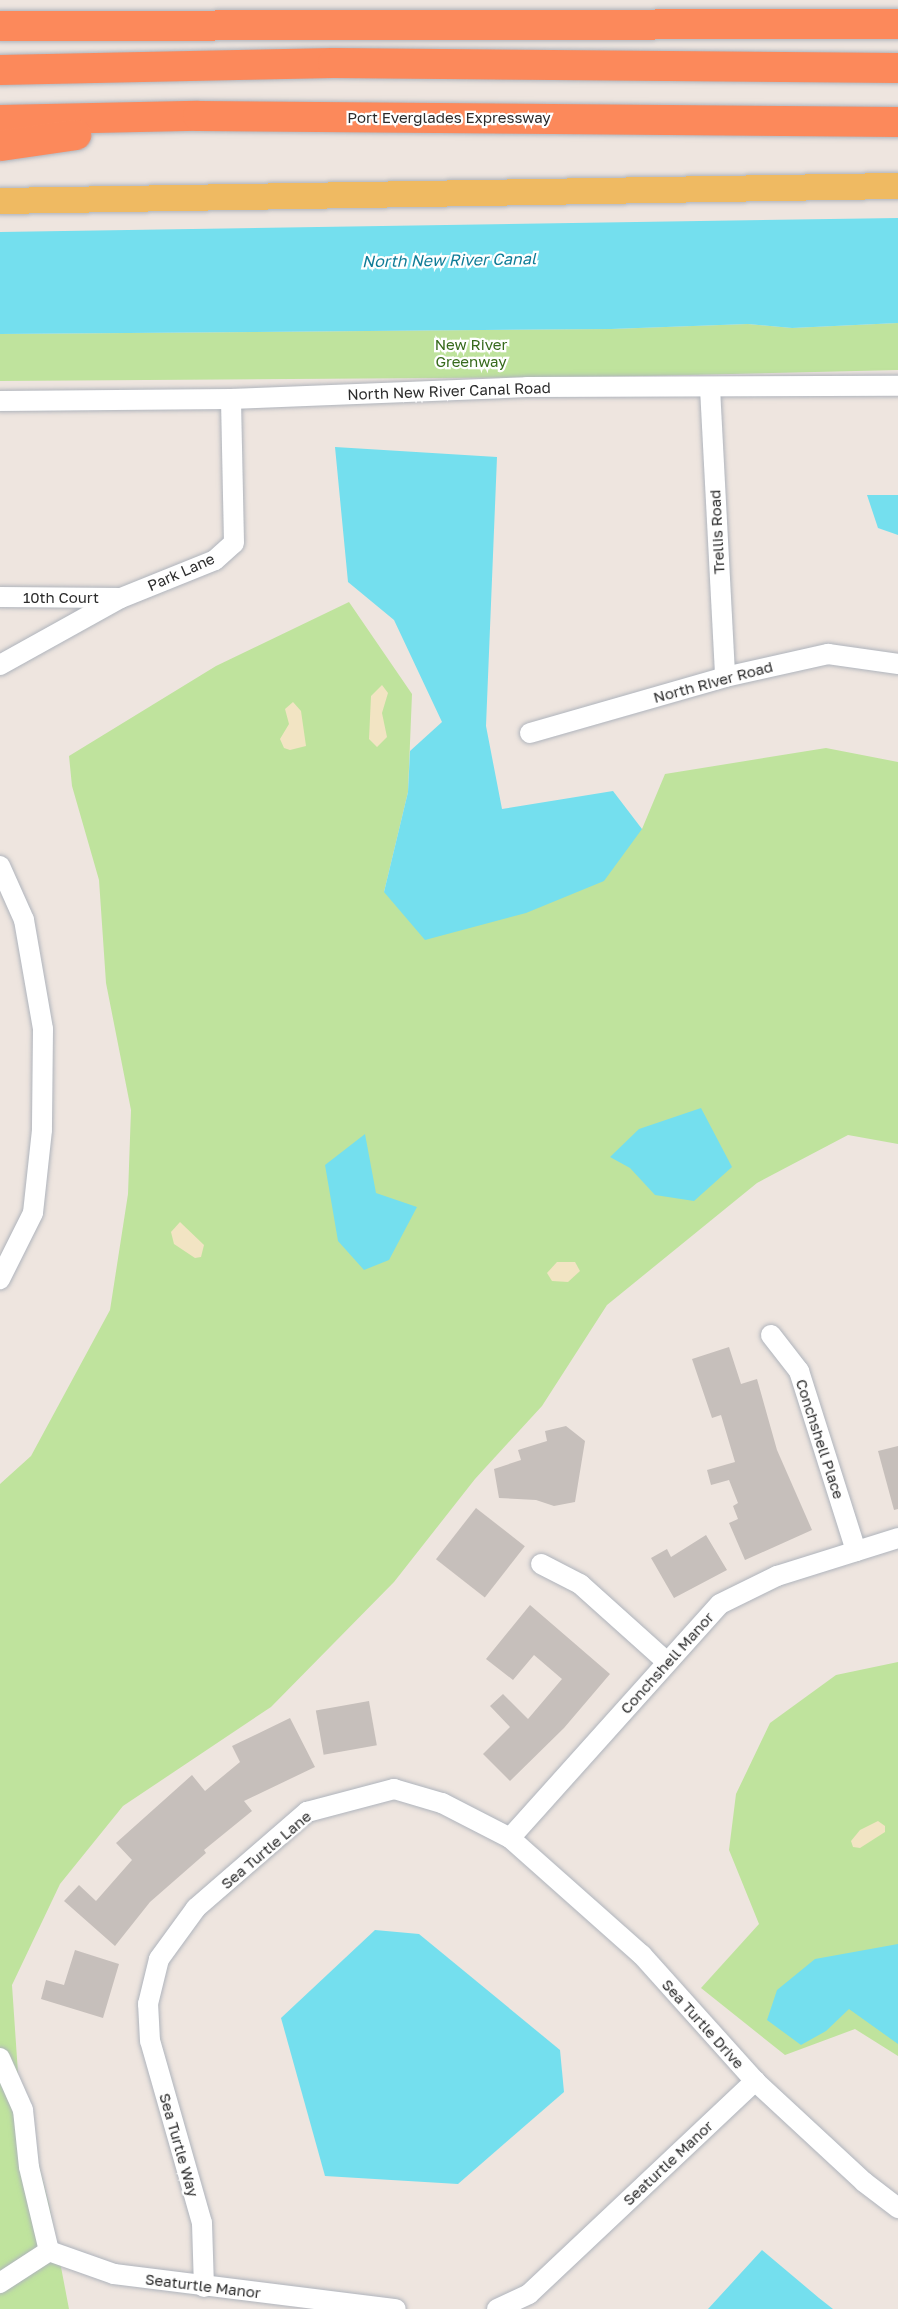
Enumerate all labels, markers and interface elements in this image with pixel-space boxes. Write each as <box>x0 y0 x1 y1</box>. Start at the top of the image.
street label: Port Everglades Expressway <box>347 109 551 127</box>
water label: North New River Canal <box>362 249 536 271</box>
park label: New River Greenway <box>435 335 507 370</box>
street label: North New River Canal Road <box>347 378 551 404</box>
street label: Trellis Road <box>706 489 728 575</box>
street label: Park Lane <box>145 549 217 595</box>
street label: 10th Court <box>23 589 99 607</box>
street label: North River Road <box>651 657 775 707</box>
street label: Conchshell Place <box>792 1377 848 1501</box>
street label: Conchshell Manor <box>617 1608 717 1718</box>
street label: Sea Turtle Lane <box>217 1807 315 1893</box>
street label: Sea Turtle Drive <box>658 1976 748 2072</box>
street label: Sea Turtle Way <box>156 2091 202 2199</box>
street label: Seaturtle Manor <box>619 2117 717 2209</box>
street label: Seaturtle Manor <box>144 2270 262 2302</box>

